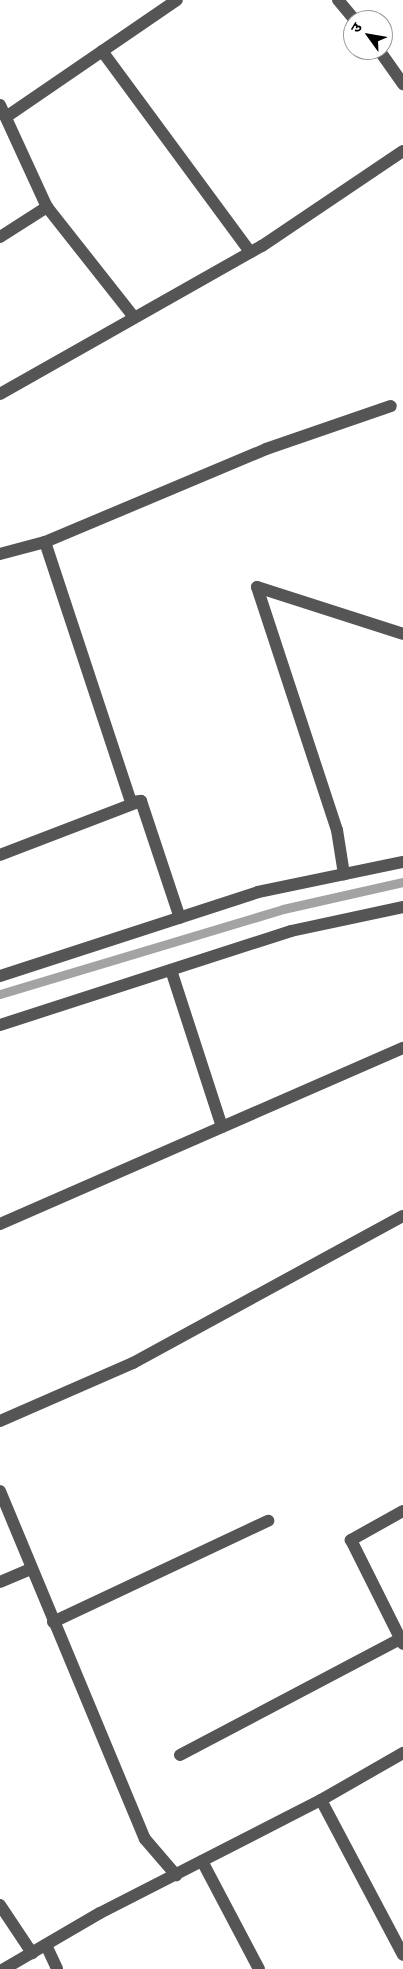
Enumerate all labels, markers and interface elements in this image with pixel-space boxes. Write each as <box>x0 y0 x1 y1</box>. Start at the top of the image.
north arrow <box>343 10 393 60</box>
text: उ <box>347 20 365 35</box>

